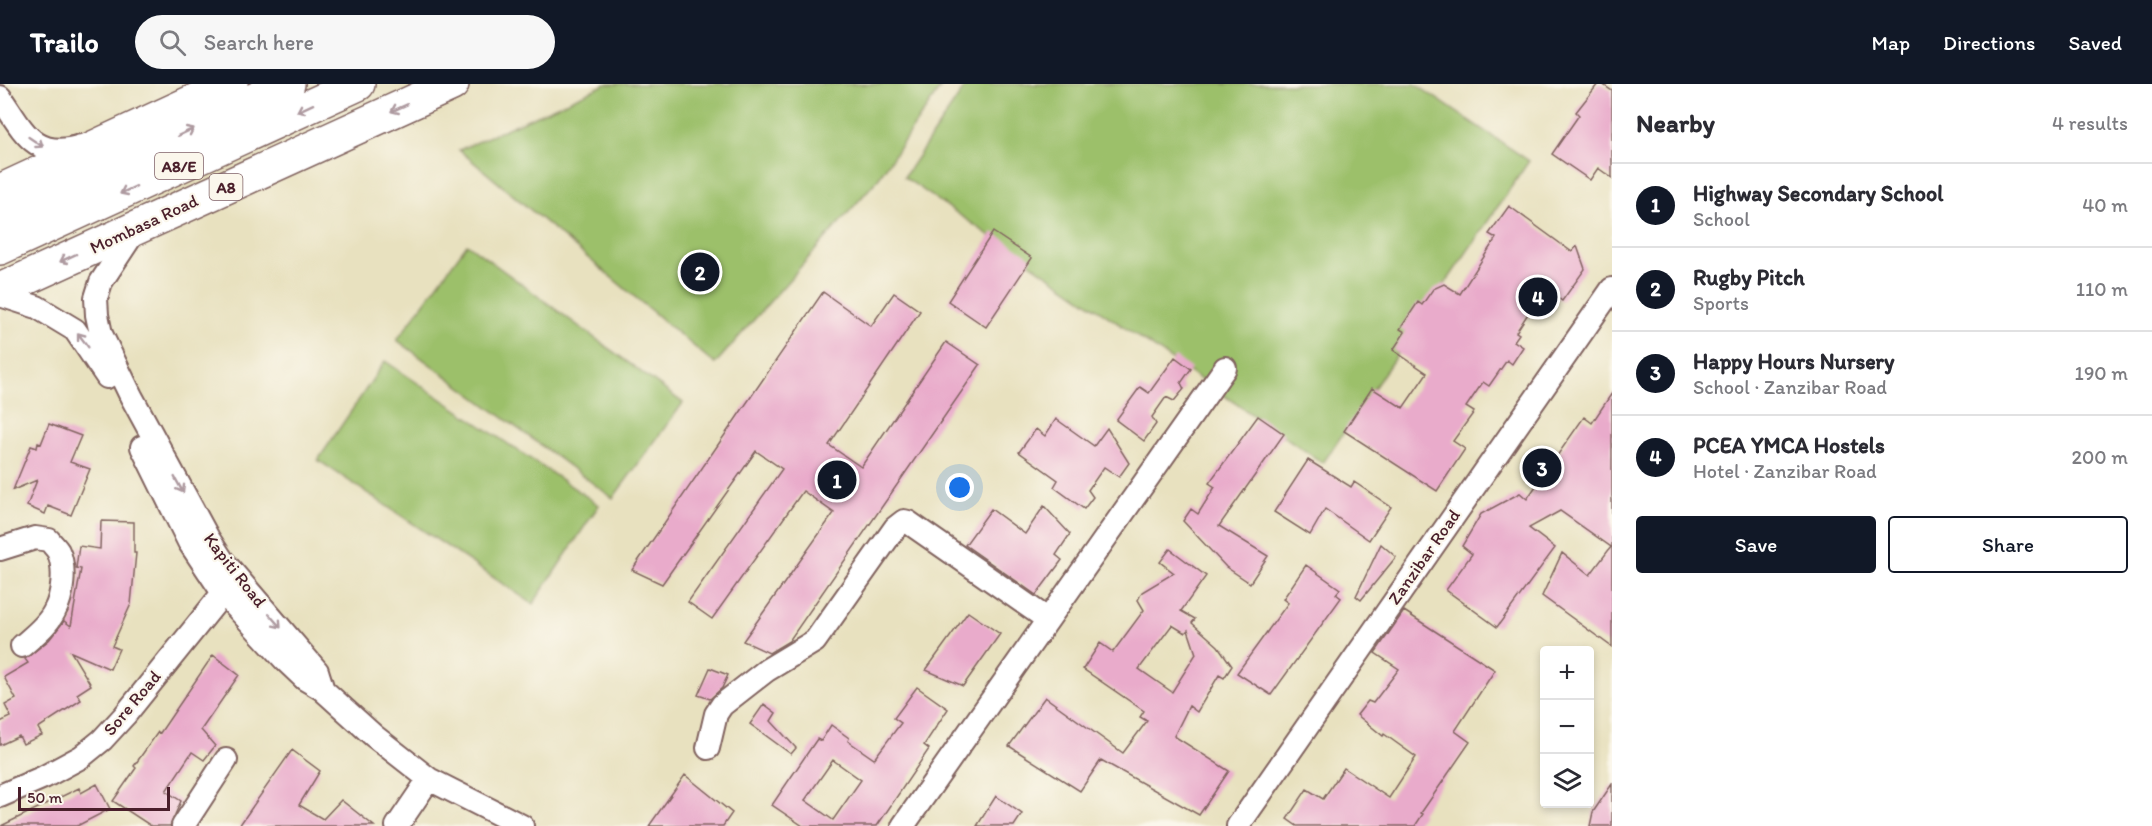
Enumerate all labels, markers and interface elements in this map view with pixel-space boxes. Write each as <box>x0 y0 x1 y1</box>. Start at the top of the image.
search box <box>135 15 555 69</box>
text: Trailo <box>30 25 99 59</box>
icon: search <box>156 26 189 59</box>
text: Search here <box>204 29 314 56</box>
text: Map <box>1872 30 1910 55</box>
text: Directions <box>1943 30 2035 55</box>
text: Saved <box>2068 30 2122 55</box>
one-way arrow <box>297 103 315 115</box>
one-way arrow <box>390 103 408 114</box>
text: Nearby <box>1636 107 1715 139</box>
text: 4 results <box>2052 111 2128 135</box>
one-way arrow <box>176 126 194 137</box>
one-way arrow <box>27 136 44 149</box>
road number: A8/E <box>155 153 203 179</box>
road number: A8 <box>210 174 242 200</box>
text: Highway Secondary School <box>1693 180 1943 207</box>
one-way arrow <box>119 184 137 196</box>
street label: Mombasa Road <box>86 189 202 259</box>
text: 1 <box>1651 193 1660 217</box>
text: 40 m <box>2082 193 2128 217</box>
text: School <box>1693 207 1750 231</box>
pin: 2 <box>680 250 720 294</box>
one-way arrow <box>60 253 78 265</box>
text: Rugby Pitch <box>1693 264 1805 291</box>
pin: 4 <box>1518 274 1558 320</box>
text: 2 <box>1650 277 1661 301</box>
text: 110 m <box>2076 277 2128 301</box>
text: Sports <box>1693 291 1749 315</box>
one-way arrow <box>76 332 89 348</box>
text: Happy Hours Nursery <box>1693 348 1894 375</box>
text: 3 <box>1650 361 1661 385</box>
text: 190 m <box>2075 361 2128 385</box>
text: School · Zanzibar Road <box>1693 375 1887 399</box>
text: PCEA YMCA Hostels <box>1693 432 1885 459</box>
text: 4 <box>1649 445 1662 469</box>
text: 200 m <box>2072 445 2128 469</box>
pin: 3 <box>1522 446 1562 490</box>
pin: 1 <box>818 458 856 502</box>
text: Hotel · Zanzibar Road <box>1693 459 1877 483</box>
your location <box>945 473 974 502</box>
one-way arrow <box>173 476 185 493</box>
street label: Zanzibar Road <box>1383 505 1465 609</box>
button: Save <box>1636 516 1876 573</box>
button: Share <box>1888 516 2128 573</box>
street label: Kapiti Road <box>199 528 271 612</box>
one-way arrow <box>268 613 282 628</box>
map controls <box>1540 646 1594 808</box>
button: + <box>1540 646 1594 700</box>
street label: Sore Road <box>98 666 166 740</box>
button: − <box>1540 700 1594 754</box>
button: layers <box>1540 754 1594 808</box>
scale bar <box>18 784 170 812</box>
text: 50 m <box>27 788 62 807</box>

